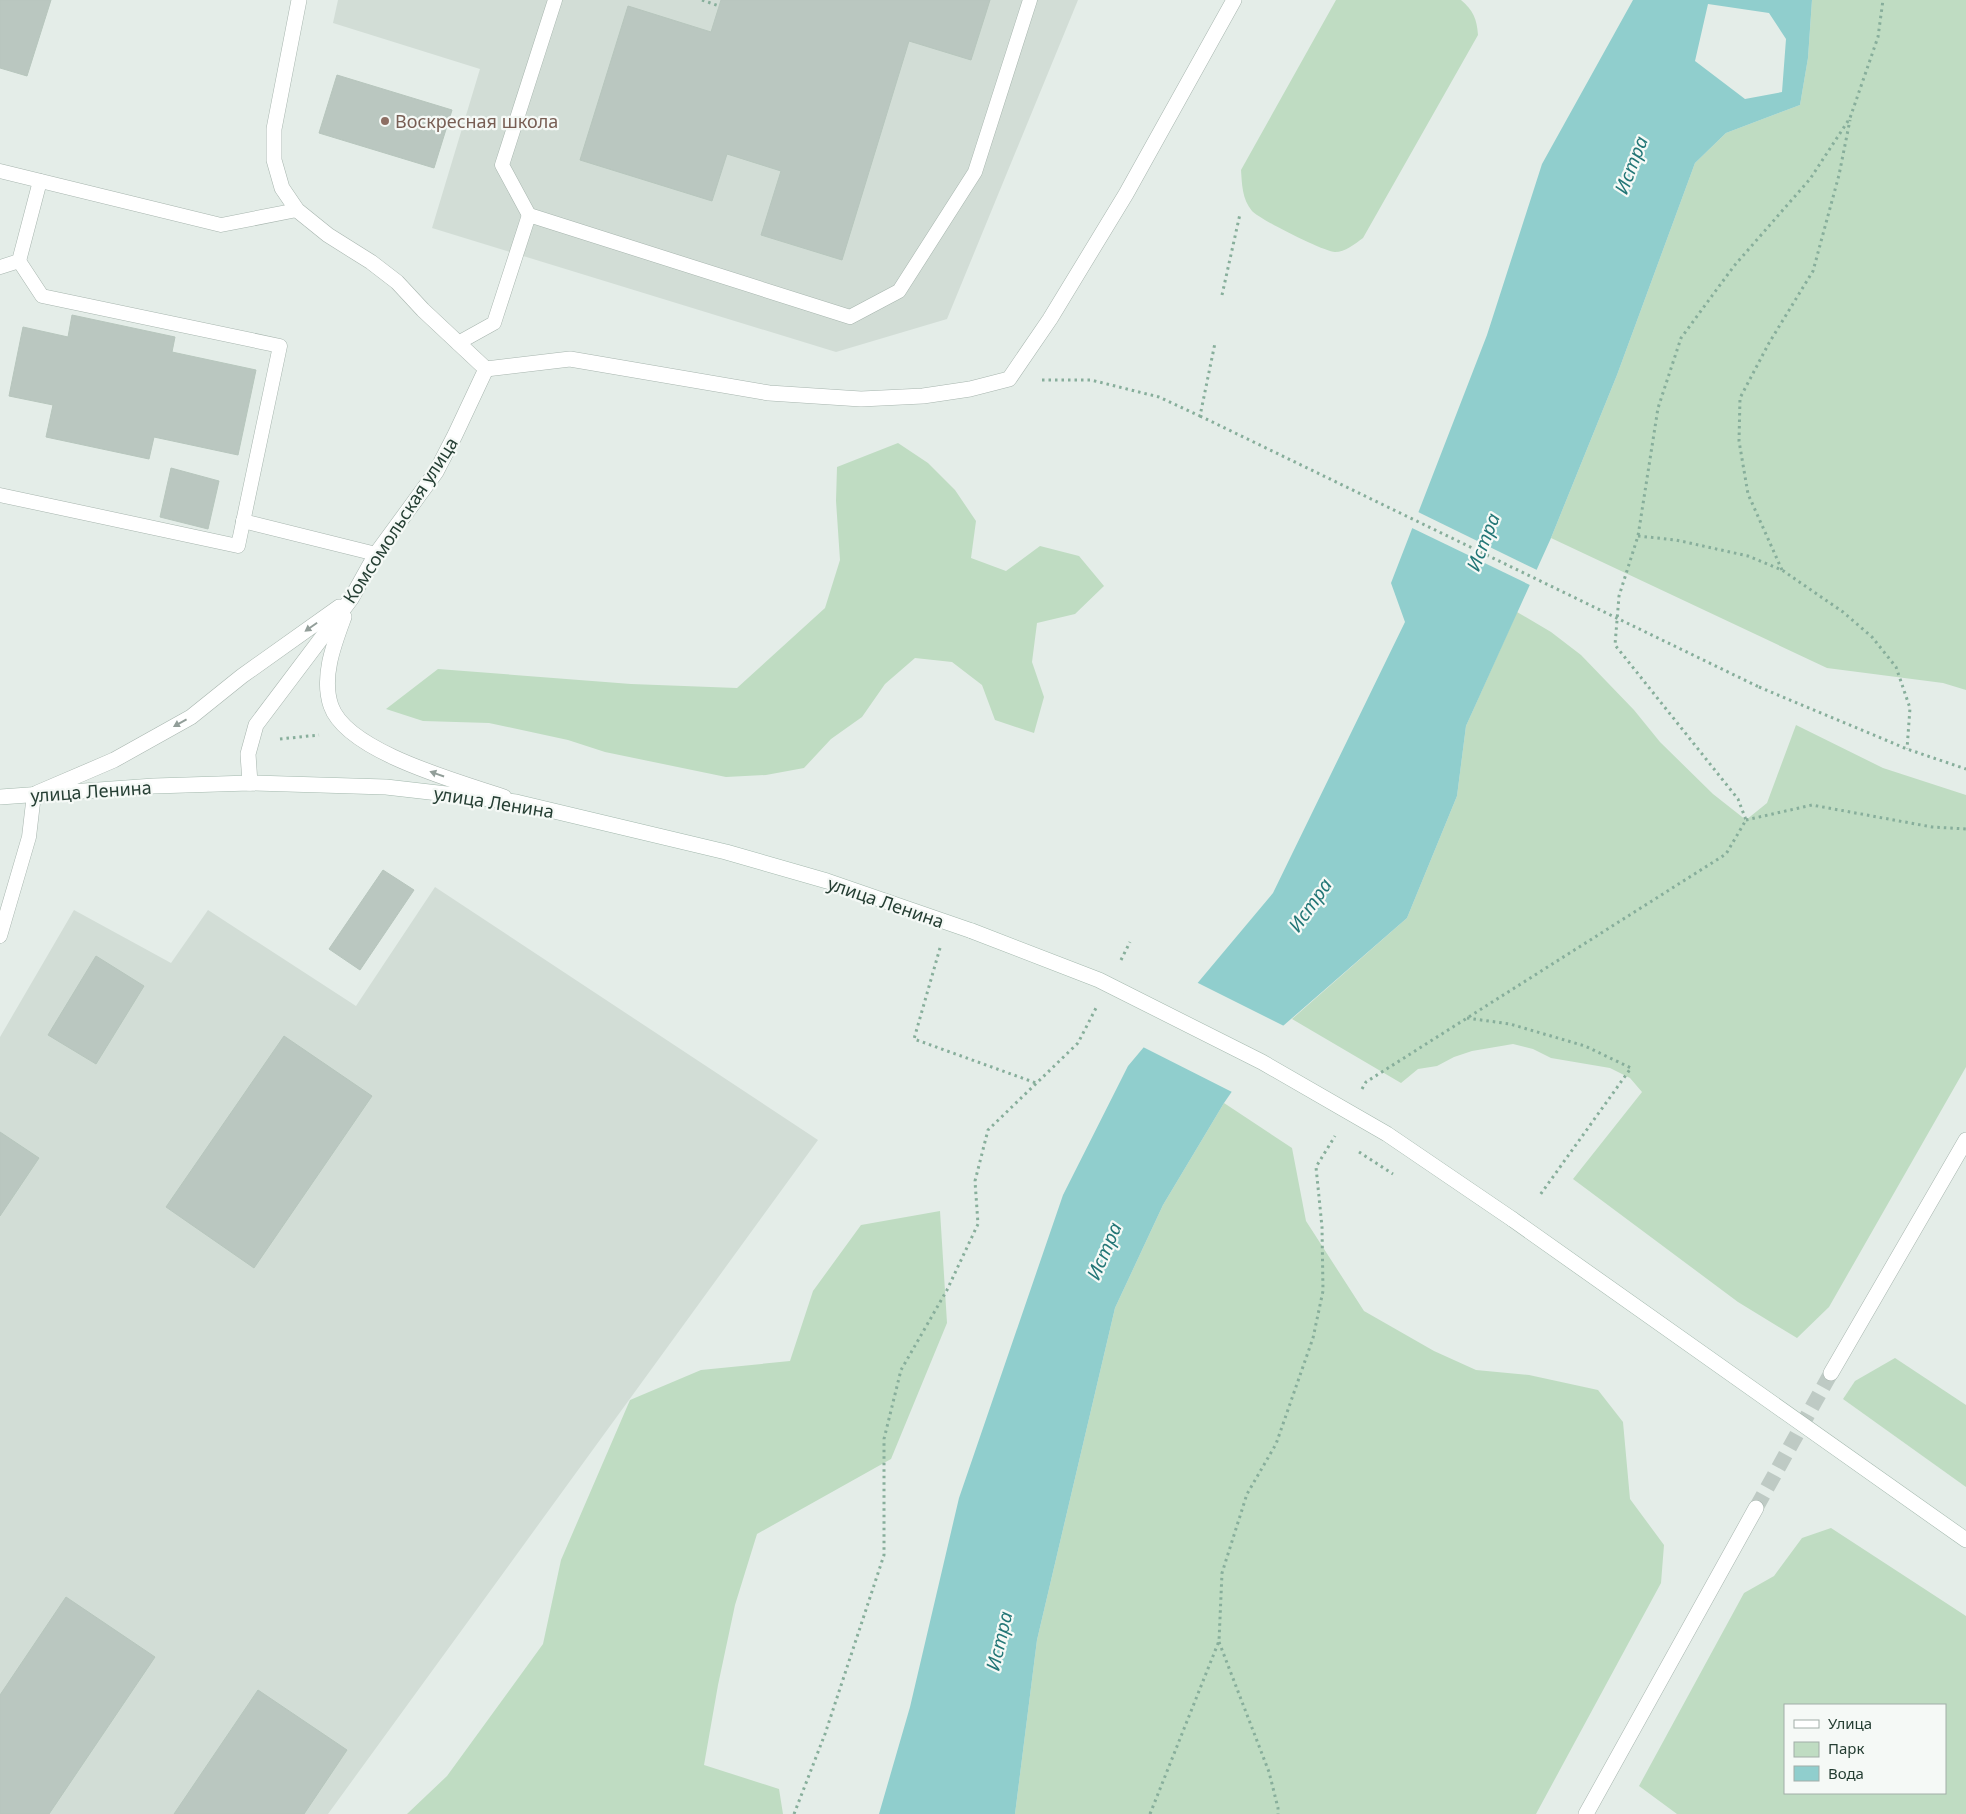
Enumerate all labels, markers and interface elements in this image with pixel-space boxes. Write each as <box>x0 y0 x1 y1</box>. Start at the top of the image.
place label: Воскресная школа <box>395 109 558 133</box>
marker: Воскресная школа <box>379 115 391 127</box>
water label: Истра <box>1608 132 1654 198</box>
street label: Комсомольская улица <box>337 432 463 608</box>
water label: Истра <box>1460 509 1506 575</box>
one-way arrow <box>304 622 318 632</box>
one-way arrow <box>173 718 186 727</box>
one-way arrow <box>429 770 444 777</box>
street label: улица Ленина <box>30 775 152 807</box>
street label: улица Ленина <box>432 781 556 823</box>
street label: улица Ленина <box>825 871 947 933</box>
water label: Истра <box>1282 873 1338 937</box>
water label: Истра <box>1080 1218 1128 1284</box>
water label: Истра <box>980 1609 1018 1673</box>
legend <box>1784 1704 1946 1794</box>
text: Улица <box>1828 1713 1872 1733</box>
text: Парк <box>1828 1738 1864 1758</box>
text: Вода <box>1828 1763 1864 1783</box>

